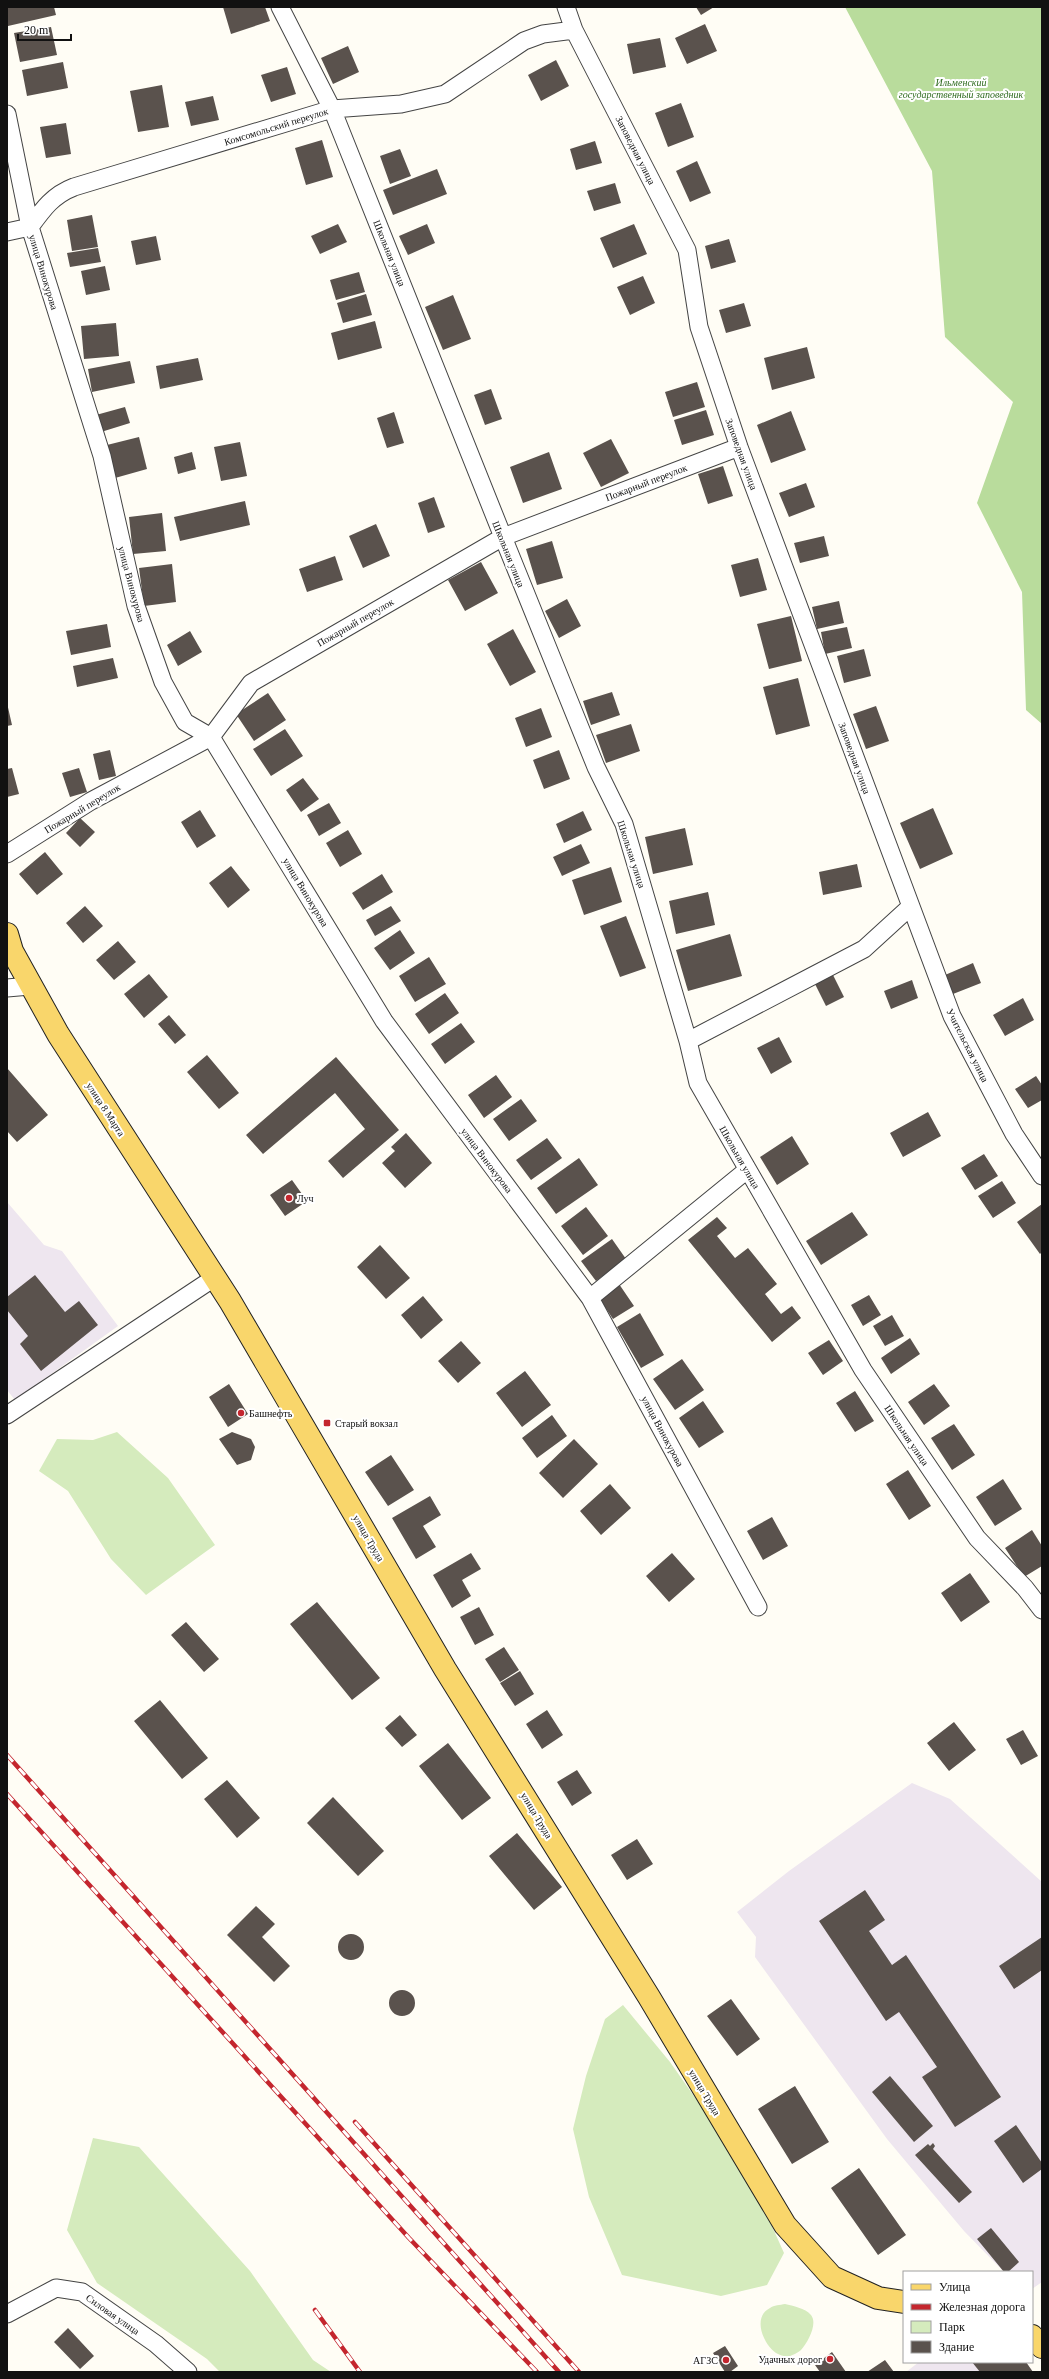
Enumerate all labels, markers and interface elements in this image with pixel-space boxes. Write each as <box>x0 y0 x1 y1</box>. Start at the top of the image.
scale bar <box>18 16 71 42</box>
text: 20 m <box>24 23 49 37</box>
park label: Ильменский государственный заповедник <box>899 77 1024 100</box>
street label: Комсомольский переулок <box>223 105 330 148</box>
street label: Заповедная улица <box>614 114 658 187</box>
street label: Школьная улица <box>371 218 408 288</box>
street label: улица Винокурова <box>27 233 60 312</box>
street label: Заповедная улица <box>723 417 760 492</box>
street label: Пожарный переулок <box>604 462 689 503</box>
street label: Школьная улица <box>490 519 527 589</box>
street label: улица Винокурова <box>116 545 147 624</box>
street label: Пожарный переулок <box>315 596 396 649</box>
street label: Заповедная улица <box>836 721 873 796</box>
street label: Пожарный переулок <box>42 781 122 835</box>
street label: Школьная улица <box>615 819 648 890</box>
street label: улица Винокурова <box>281 856 331 929</box>
street label: Учительская улица <box>944 1007 991 1084</box>
street label: улица 8 Марта <box>84 1080 127 1139</box>
street label: Школьная улица <box>717 1124 762 1191</box>
street label: улица Винокурова <box>459 1126 515 1195</box>
marker: Луч <box>284 1193 294 1203</box>
place label: Луч <box>297 1193 314 1204</box>
street label: улица Винокурова <box>639 1394 686 1469</box>
street label: Школьная улица <box>882 1403 931 1468</box>
marker: Башнефть <box>236 1408 246 1418</box>
place label: Башнефть <box>249 1408 293 1419</box>
marker: Старый вокзал <box>322 1418 332 1428</box>
place label: Старый вокзал <box>335 1418 398 1429</box>
street label: улица Труда <box>351 1513 387 1564</box>
street label: улица Труда <box>519 1790 555 1841</box>
street label: улица Труда <box>687 2067 723 2118</box>
legend <box>903 2271 1033 2363</box>
text: Улица <box>939 2280 971 2294</box>
street label: Силовая улица <box>84 2292 142 2337</box>
text: Железная дорога <box>939 2300 1026 2314</box>
text: Парк <box>939 2320 965 2334</box>
text: Здание <box>939 2340 974 2354</box>
place label: Удачных дорог <box>758 2354 822 2365</box>
marker: Удачных дорог <box>825 2354 835 2364</box>
place label: АГЗС <box>693 2355 718 2366</box>
marker: АГЗС <box>721 2355 731 2365</box>

